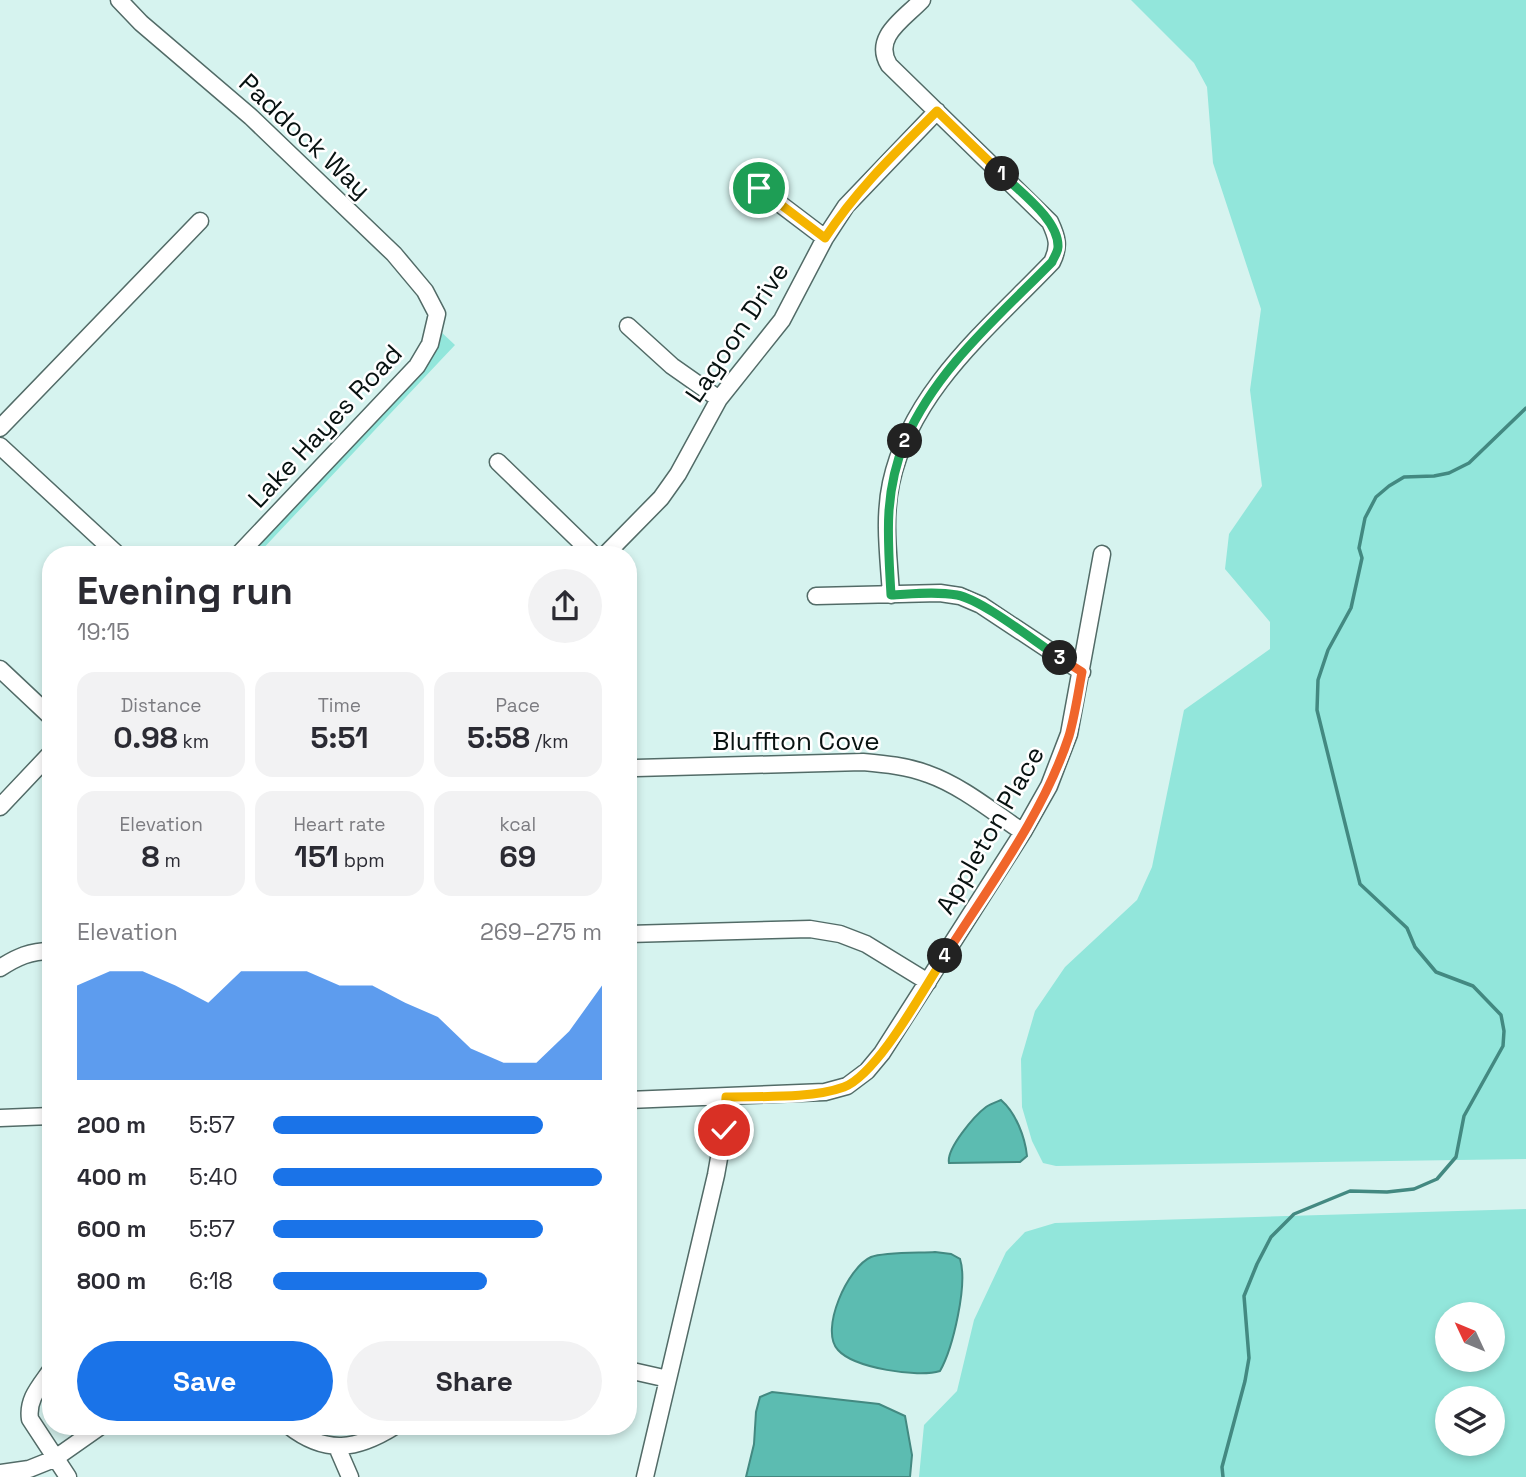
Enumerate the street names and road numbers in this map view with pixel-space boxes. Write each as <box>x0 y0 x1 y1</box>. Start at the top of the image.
street label: Paddock Way <box>232 66 378 206</box>
street label: Lagoon Drive <box>677 255 797 409</box>
street label: Lake Hayes Road <box>240 337 410 515</box>
street label: Bluffton Cove <box>712 724 880 758</box>
street label: Appleton Place <box>928 740 1052 920</box>

